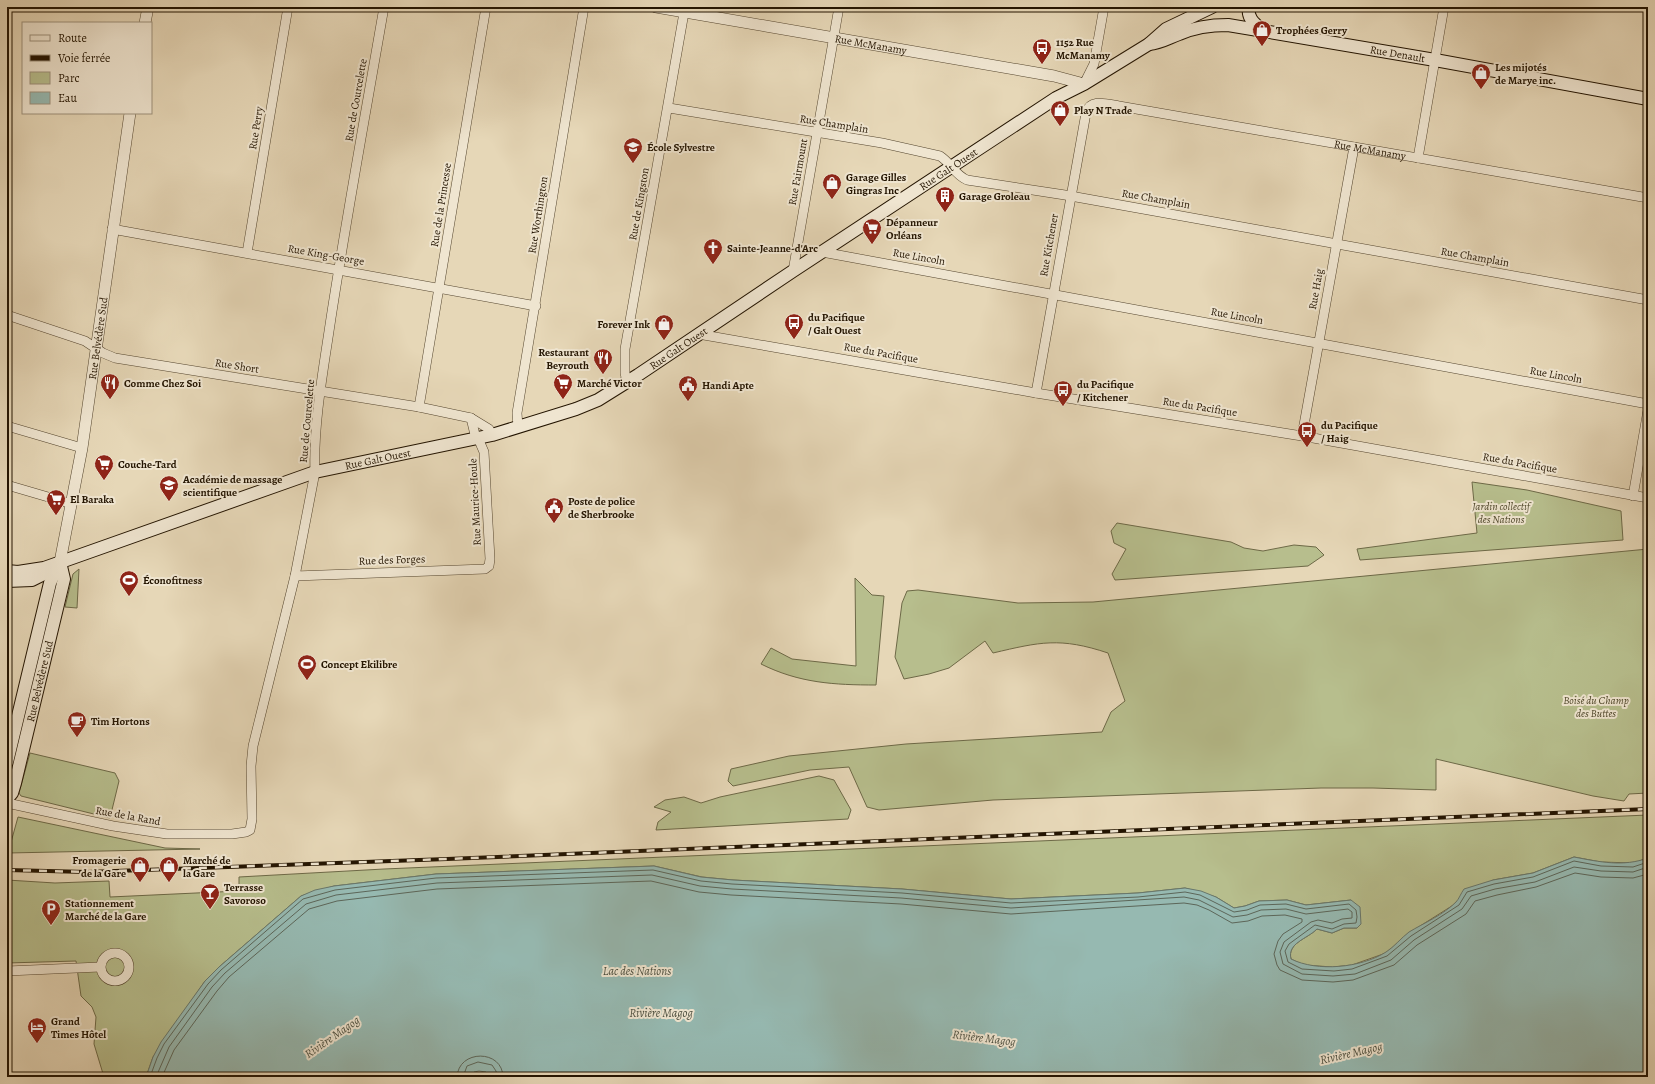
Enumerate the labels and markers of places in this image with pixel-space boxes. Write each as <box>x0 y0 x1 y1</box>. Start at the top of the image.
shop icon: Trophées Gerry <box>1251 19 1273 47</box>
place label: Trophées Gerry <box>1276 23 1348 38</box>
place label: 1152 Rue McManamy <box>1056 35 1111 63</box>
bus stop icon: 1152 Rue McManamy <box>1031 37 1053 65</box>
place label: Les mijotés de Marye inc. <box>1495 60 1556 88</box>
shop icon: Les mijotés de Marye inc. <box>1470 62 1492 90</box>
shop icon: Play N Trade <box>1049 99 1071 127</box>
place label: Play N Trade <box>1074 103 1132 118</box>
school or university icon: École Sylvestre <box>622 136 644 164</box>
place label: École Sylvestre <box>647 140 715 155</box>
place label: Garage Gilles Gingras Inc <box>846 170 907 198</box>
shop icon: Garage Gilles Gingras Inc <box>821 172 843 200</box>
building icon: Garage Groleau <box>934 185 956 213</box>
place label: Garage Groleau <box>959 189 1031 204</box>
place label: Dépanneur Orléans <box>886 215 938 243</box>
supermarket icon: Dépanneur Orléans <box>861 217 883 245</box>
church icon: Sainte-Jeanne-d'Arc <box>702 237 724 265</box>
place label: Sainte-Jeanne-d'Arc <box>727 241 818 256</box>
place label: du Pacifique / Galt Ouest <box>808 310 865 338</box>
bus stop icon: du Pacifique / Galt Ouest <box>783 312 805 340</box>
shop icon: Forever Ink <box>653 313 675 341</box>
place label: Forever Ink <box>597 317 650 332</box>
place label: Restaurant Beyrouth <box>538 345 589 373</box>
restaurant icon: Restaurant Beyrouth <box>592 347 614 375</box>
restaurant icon: Comme Chez Soi <box>99 372 121 400</box>
supermarket icon: Marché Victor <box>552 372 574 400</box>
public building icon: Handi Apte <box>677 374 699 402</box>
place label: Comme Chez Soi <box>124 376 201 391</box>
place label: Marché Victor <box>577 376 642 391</box>
place label: du Pacifique / Kitchener <box>1077 377 1134 405</box>
place label: Handi Apte <box>702 378 754 393</box>
bus stop icon: du Pacifique / Kitchener <box>1052 379 1074 407</box>
place label: du Pacifique / Haig <box>1321 418 1378 446</box>
bus stop icon: du Pacifique / Haig <box>1296 420 1318 448</box>
supermarket icon: Couche-Tard <box>93 453 115 481</box>
place label: Couche-Tard <box>118 457 177 472</box>
place label: Académie de massage scientifique <box>182 472 282 500</box>
school or university icon: Académie de massage scientifique <box>158 474 180 502</box>
supermarket icon: El Baraka <box>45 488 67 516</box>
place label: El Baraka <box>70 492 115 507</box>
place label: Poste de police de Sherbrooke <box>568 494 635 522</box>
public building icon: Poste de police de Sherbrooke <box>543 496 565 524</box>
sports icon: Éconofitness <box>118 569 140 597</box>
place label: Éconofitness <box>143 573 203 588</box>
sports icon: Concept Ekilibre <box>296 653 318 681</box>
place label: Concept Ekilibre <box>321 657 397 672</box>
cafe icon: Tim Hortons <box>66 710 88 738</box>
place label: Tim Hortons <box>91 714 150 729</box>
place label: Fromagerie de la Gare <box>72 853 126 881</box>
place label: Marché de la Gare <box>183 853 231 881</box>
shop icon: Fromagerie de la Gare <box>129 855 151 883</box>
shop icon: Marché de la Gare <box>158 855 180 883</box>
place label: Terrasse Savoroso <box>224 880 266 908</box>
bar icon: Terrasse Savoroso <box>199 882 221 910</box>
place label: Stationnement Marché de la Gare <box>65 896 146 924</box>
parking icon: Stationnement Marché de la Gare <box>40 898 62 926</box>
place label: Grand Times Hôtel <box>51 1014 106 1042</box>
hotel icon: Grand Times Hôtel <box>26 1016 48 1044</box>

